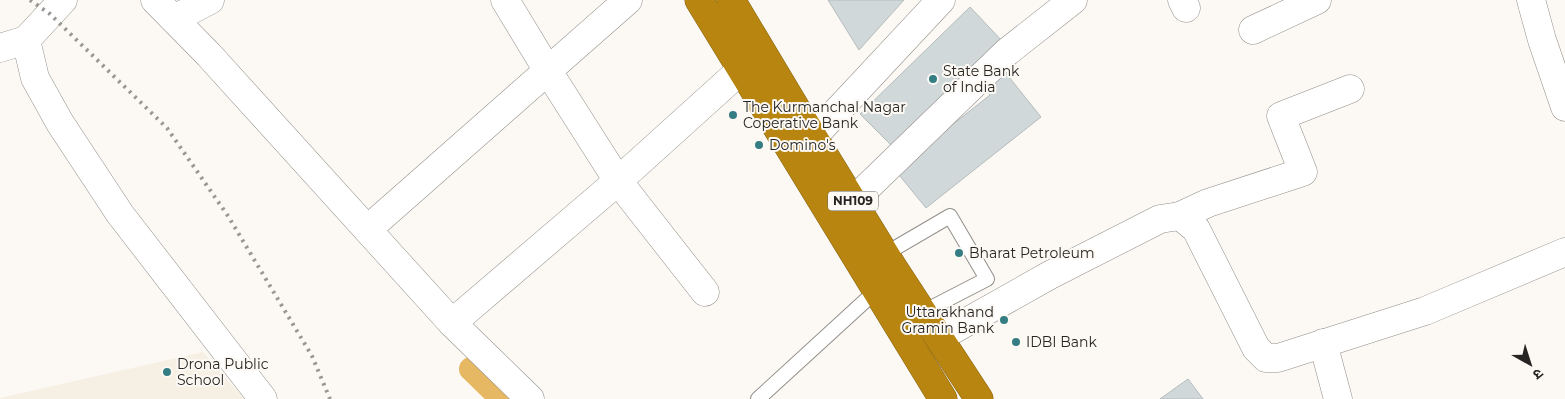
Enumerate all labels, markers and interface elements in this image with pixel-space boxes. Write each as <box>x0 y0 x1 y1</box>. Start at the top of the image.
place label: State Bank of India <box>943 62 1020 96</box>
marker: State Bank of India <box>927 73 939 85</box>
place label: The Kurmanchal Nagar Coperative Bank <box>743 98 906 132</box>
marker: The Kurmanchal Nagar Coperative Bank <box>727 109 739 121</box>
place label: Domino's <box>769 136 836 154</box>
marker: Domino's <box>753 139 765 151</box>
road number: NH109 <box>828 192 878 210</box>
place label: Bharat Petroleum <box>969 244 1095 262</box>
marker: Bharat Petroleum <box>953 247 965 259</box>
place label: Uttarakhand Gramin Bank <box>901 303 995 337</box>
marker: Uttarakhand Gramin Bank <box>998 314 1010 326</box>
place label: IDBI Bank <box>1026 333 1098 351</box>
marker: IDBI Bank <box>1010 336 1022 348</box>
north arrow <box>1505 339 1555 389</box>
place label: Drona Public School <box>177 355 269 389</box>
text: उ <box>1529 365 1547 384</box>
marker: Drona Public School <box>161 366 173 378</box>

